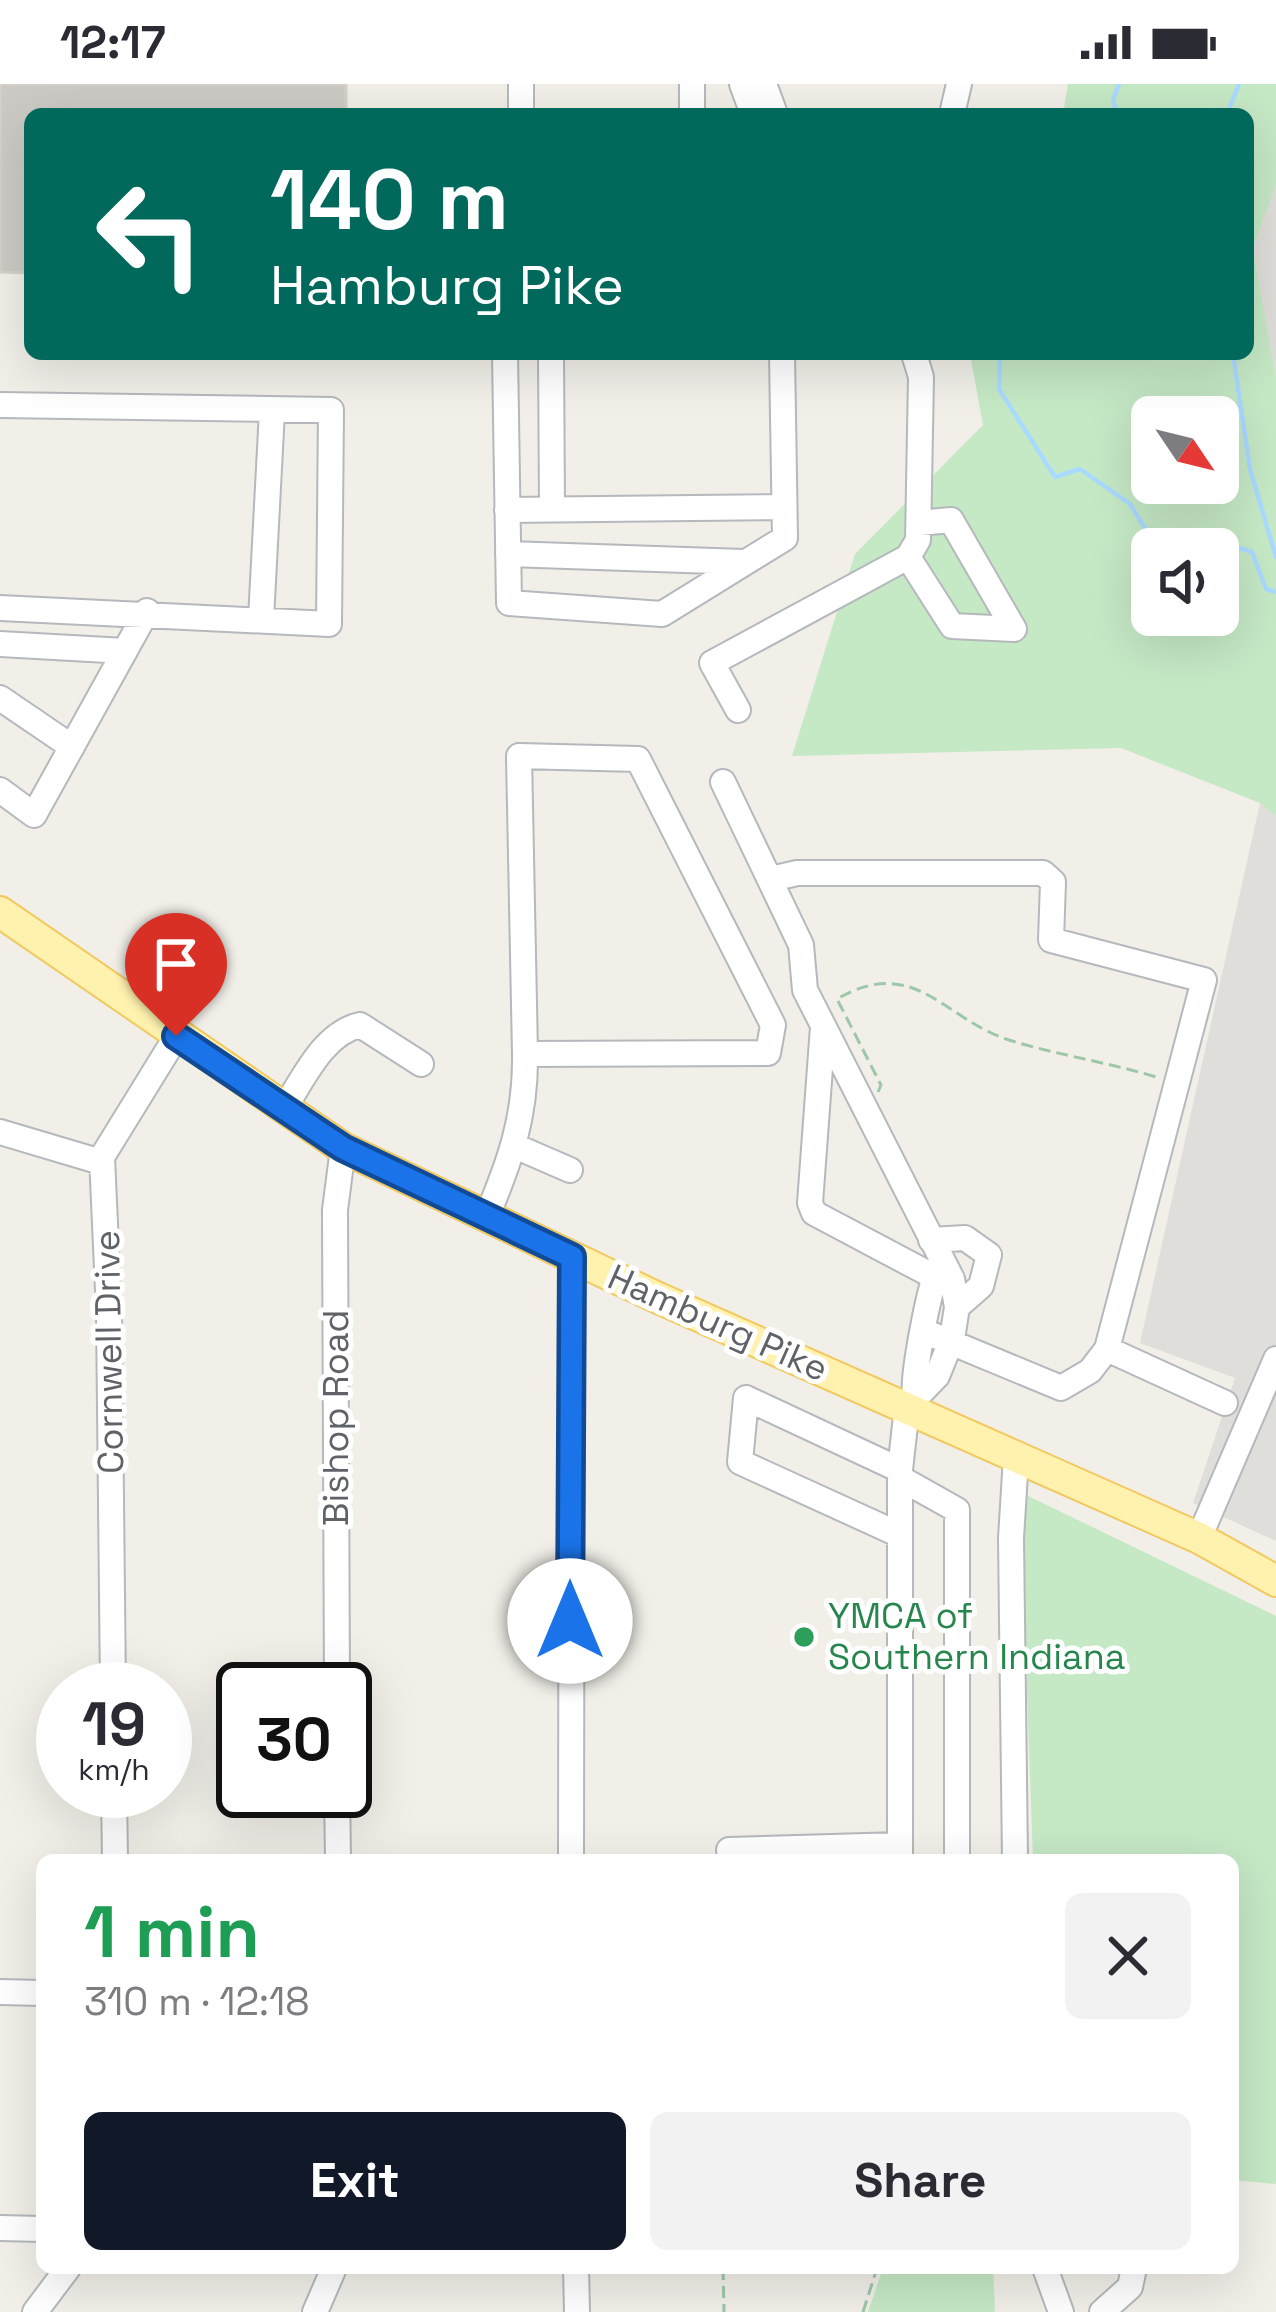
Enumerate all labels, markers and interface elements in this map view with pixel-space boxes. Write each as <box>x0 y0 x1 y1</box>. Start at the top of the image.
text: 12:17 <box>60 14 166 71</box>
text: 140 m <box>270 146 509 254</box>
icon: left <box>72 156 228 312</box>
text: Hamburg Pike <box>270 251 624 320</box>
north arrow <box>1131 396 1239 504</box>
map controls <box>1131 396 1239 636</box>
button: sound <box>1131 528 1239 636</box>
pin <box>125 913 227 1036</box>
icon: arrive <box>143 931 209 997</box>
street label: Cornwell Drive <box>84 1230 134 1474</box>
street label: Hamburg Pike <box>601 1254 835 1392</box>
street label: Bishop Road <box>313 1310 359 1526</box>
position arrow <box>507 1558 633 1684</box>
place label: YMCA of Southern Indiana <box>828 1593 1126 1680</box>
marker: YMCA of Southern Indiana <box>791 1624 817 1650</box>
speed limit sign: 30 <box>216 1662 372 1818</box>
text: 19 <box>82 1686 146 1763</box>
text: km/h <box>78 1750 150 1789</box>
text: 1 min <box>84 1886 260 1978</box>
button: close <box>1065 1893 1191 2019</box>
text: 310 m · 12:18 <box>84 1977 309 2026</box>
button: Exit <box>84 2112 626 2250</box>
button: Share <box>650 2112 1191 2250</box>

